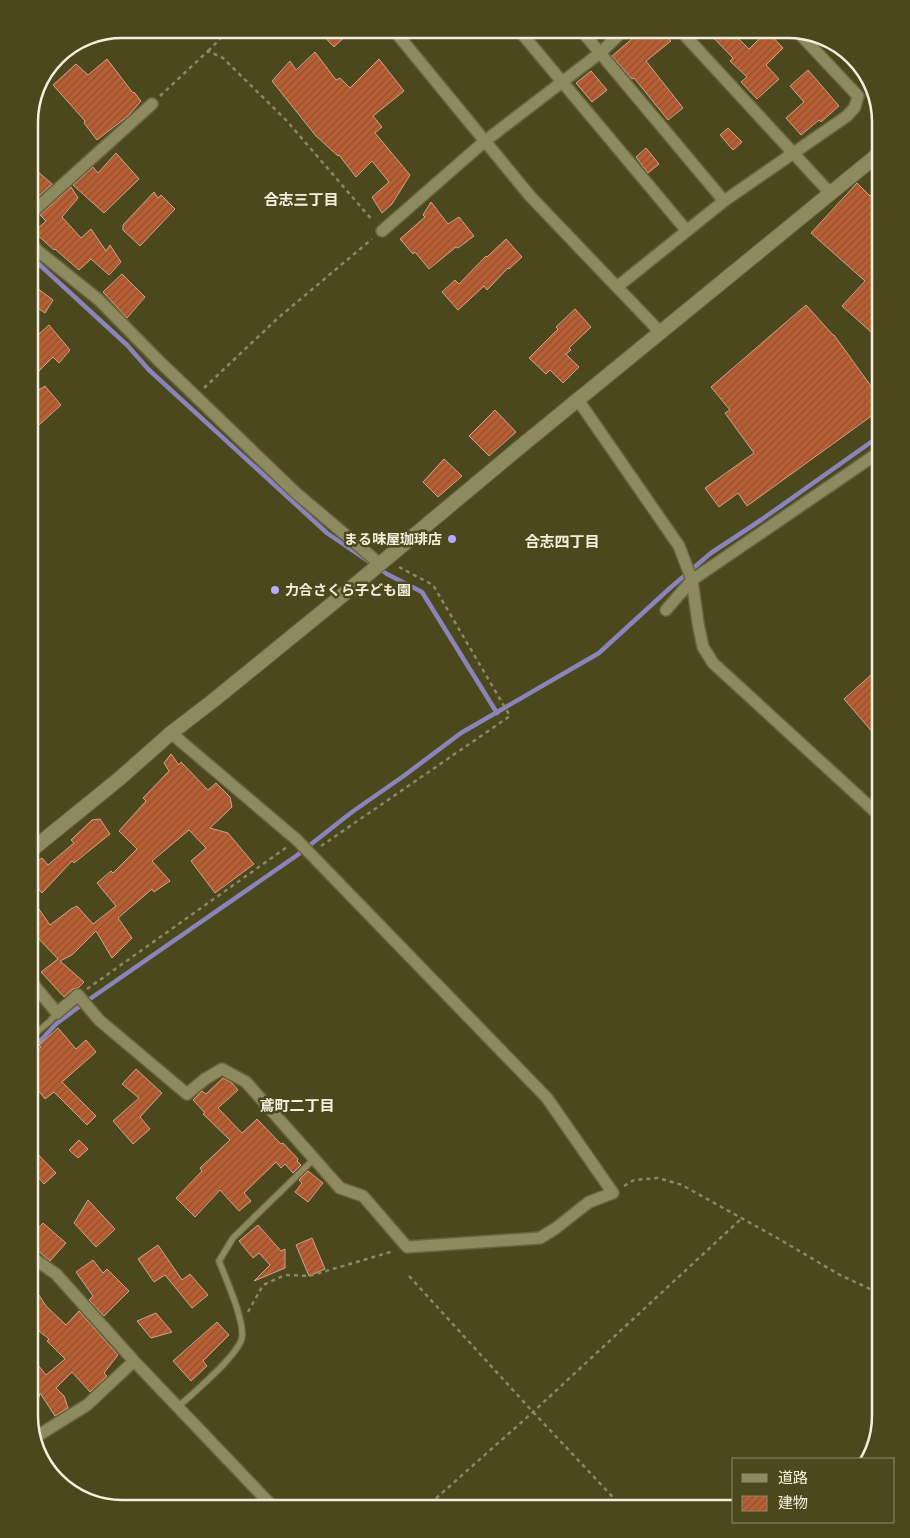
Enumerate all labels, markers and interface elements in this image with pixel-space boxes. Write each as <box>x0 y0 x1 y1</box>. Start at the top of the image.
district label: 合志三丁目 <box>263 191 339 209</box>
place label: まる味屋珈琲店 <box>344 531 442 547</box>
marker: まる味屋珈琲店 <box>446 533 458 545</box>
district label: 合志四丁目 <box>524 533 600 551</box>
place label: 力合さくら子ども園 <box>285 582 411 598</box>
marker: 力合さくら子ども園 <box>269 584 281 596</box>
district label: 鳶町二丁目 <box>259 1097 335 1115</box>
legend <box>732 1458 895 1523</box>
text: 道路 <box>778 1469 808 1487</box>
text: 建物 <box>778 1494 808 1512</box>

